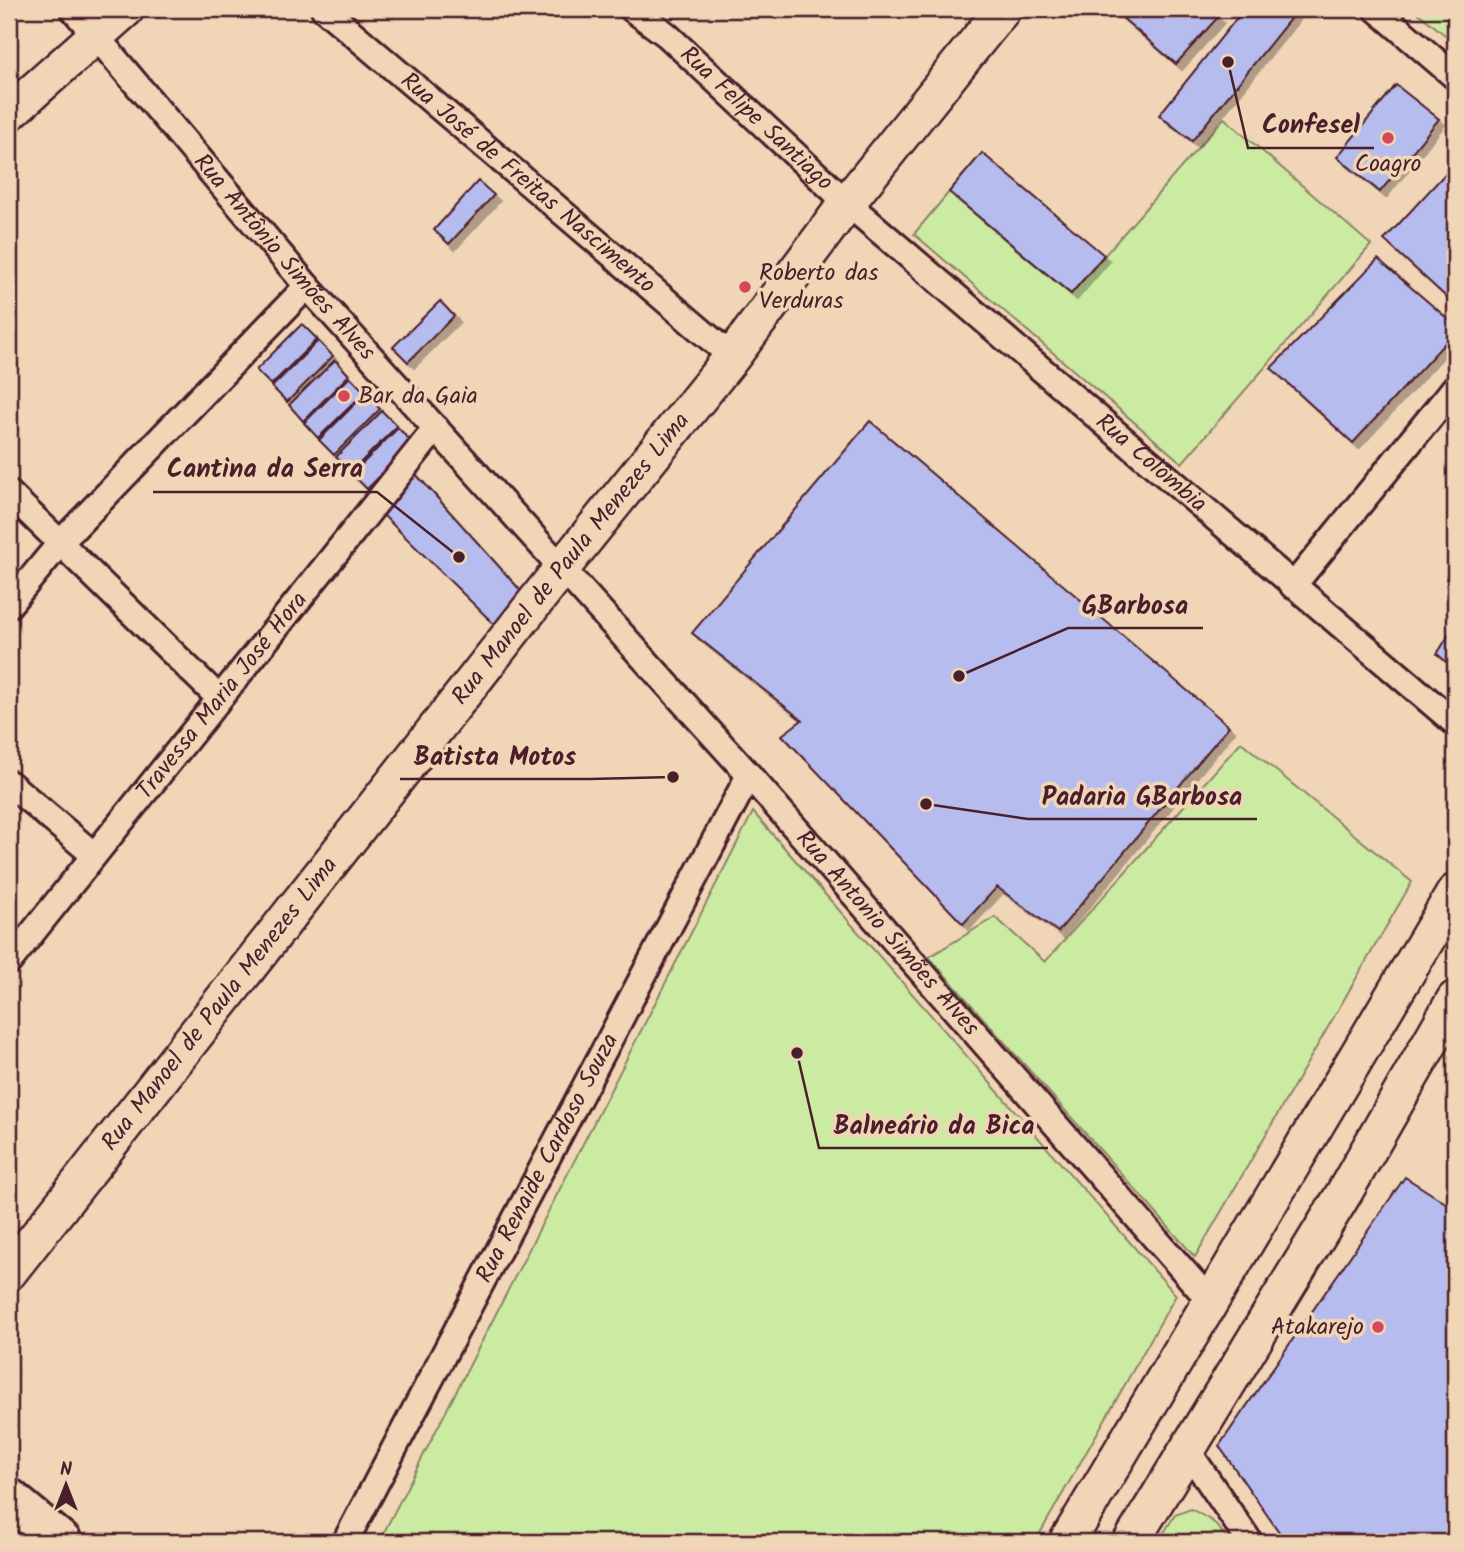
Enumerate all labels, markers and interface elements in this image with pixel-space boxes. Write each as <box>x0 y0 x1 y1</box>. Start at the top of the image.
street label: Rua Felipe Santiago <box>671 36 843 201</box>
street label: Rua José de Freitas Nascimento <box>391 62 665 304</box>
callout: Confesel <box>1248 101 1374 148</box>
text: Confesel <box>1262 105 1360 147</box>
marker: Coagro <box>1380 130 1396 146</box>
street label: Rua Antônio Simões Alves <box>183 145 385 370</box>
place label: Coagro <box>1355 145 1421 184</box>
place label: Roberto das Verduras <box>759 254 878 321</box>
marker: Roberto das Verduras <box>737 279 753 295</box>
place label: Bar da Gaia <box>358 377 478 416</box>
marker: Bar da Gaia <box>336 388 352 404</box>
street label: Rua Manoel de Paula Menezes Lima <box>442 403 700 714</box>
street label: Rua Colômbia <box>1086 404 1216 523</box>
callout: Cantina da Serra <box>153 445 377 492</box>
text: Cantina da Serra <box>167 449 363 491</box>
callout: GBarbosa <box>1068 581 1203 628</box>
street label: Travessa Maria José Hora <box>126 583 318 809</box>
text: GBarbosa <box>1082 586 1188 628</box>
callout: Batista Motos <box>400 732 590 779</box>
text: Batista Motos <box>414 737 576 779</box>
callout: Padaria GBarbosa <box>1028 772 1257 819</box>
text: Padaria GBarbosa <box>1042 777 1242 819</box>
street label: Rua Antonio Simões Alves <box>786 821 989 1045</box>
street label: Rua Manoel de Paula Menezes Lima <box>91 848 348 1160</box>
street label: Rua Renaide Cardoso Souza <box>465 1026 629 1290</box>
callout: Balneário da Bica <box>819 1101 1048 1148</box>
text: Balneário da Bica <box>833 1106 1035 1148</box>
place label: Atakarejo <box>1271 1308 1364 1347</box>
marker: Atakarejo <box>1370 1319 1386 1335</box>
north arrow <box>32 1450 102 1520</box>
text: N <box>60 1455 72 1485</box>

